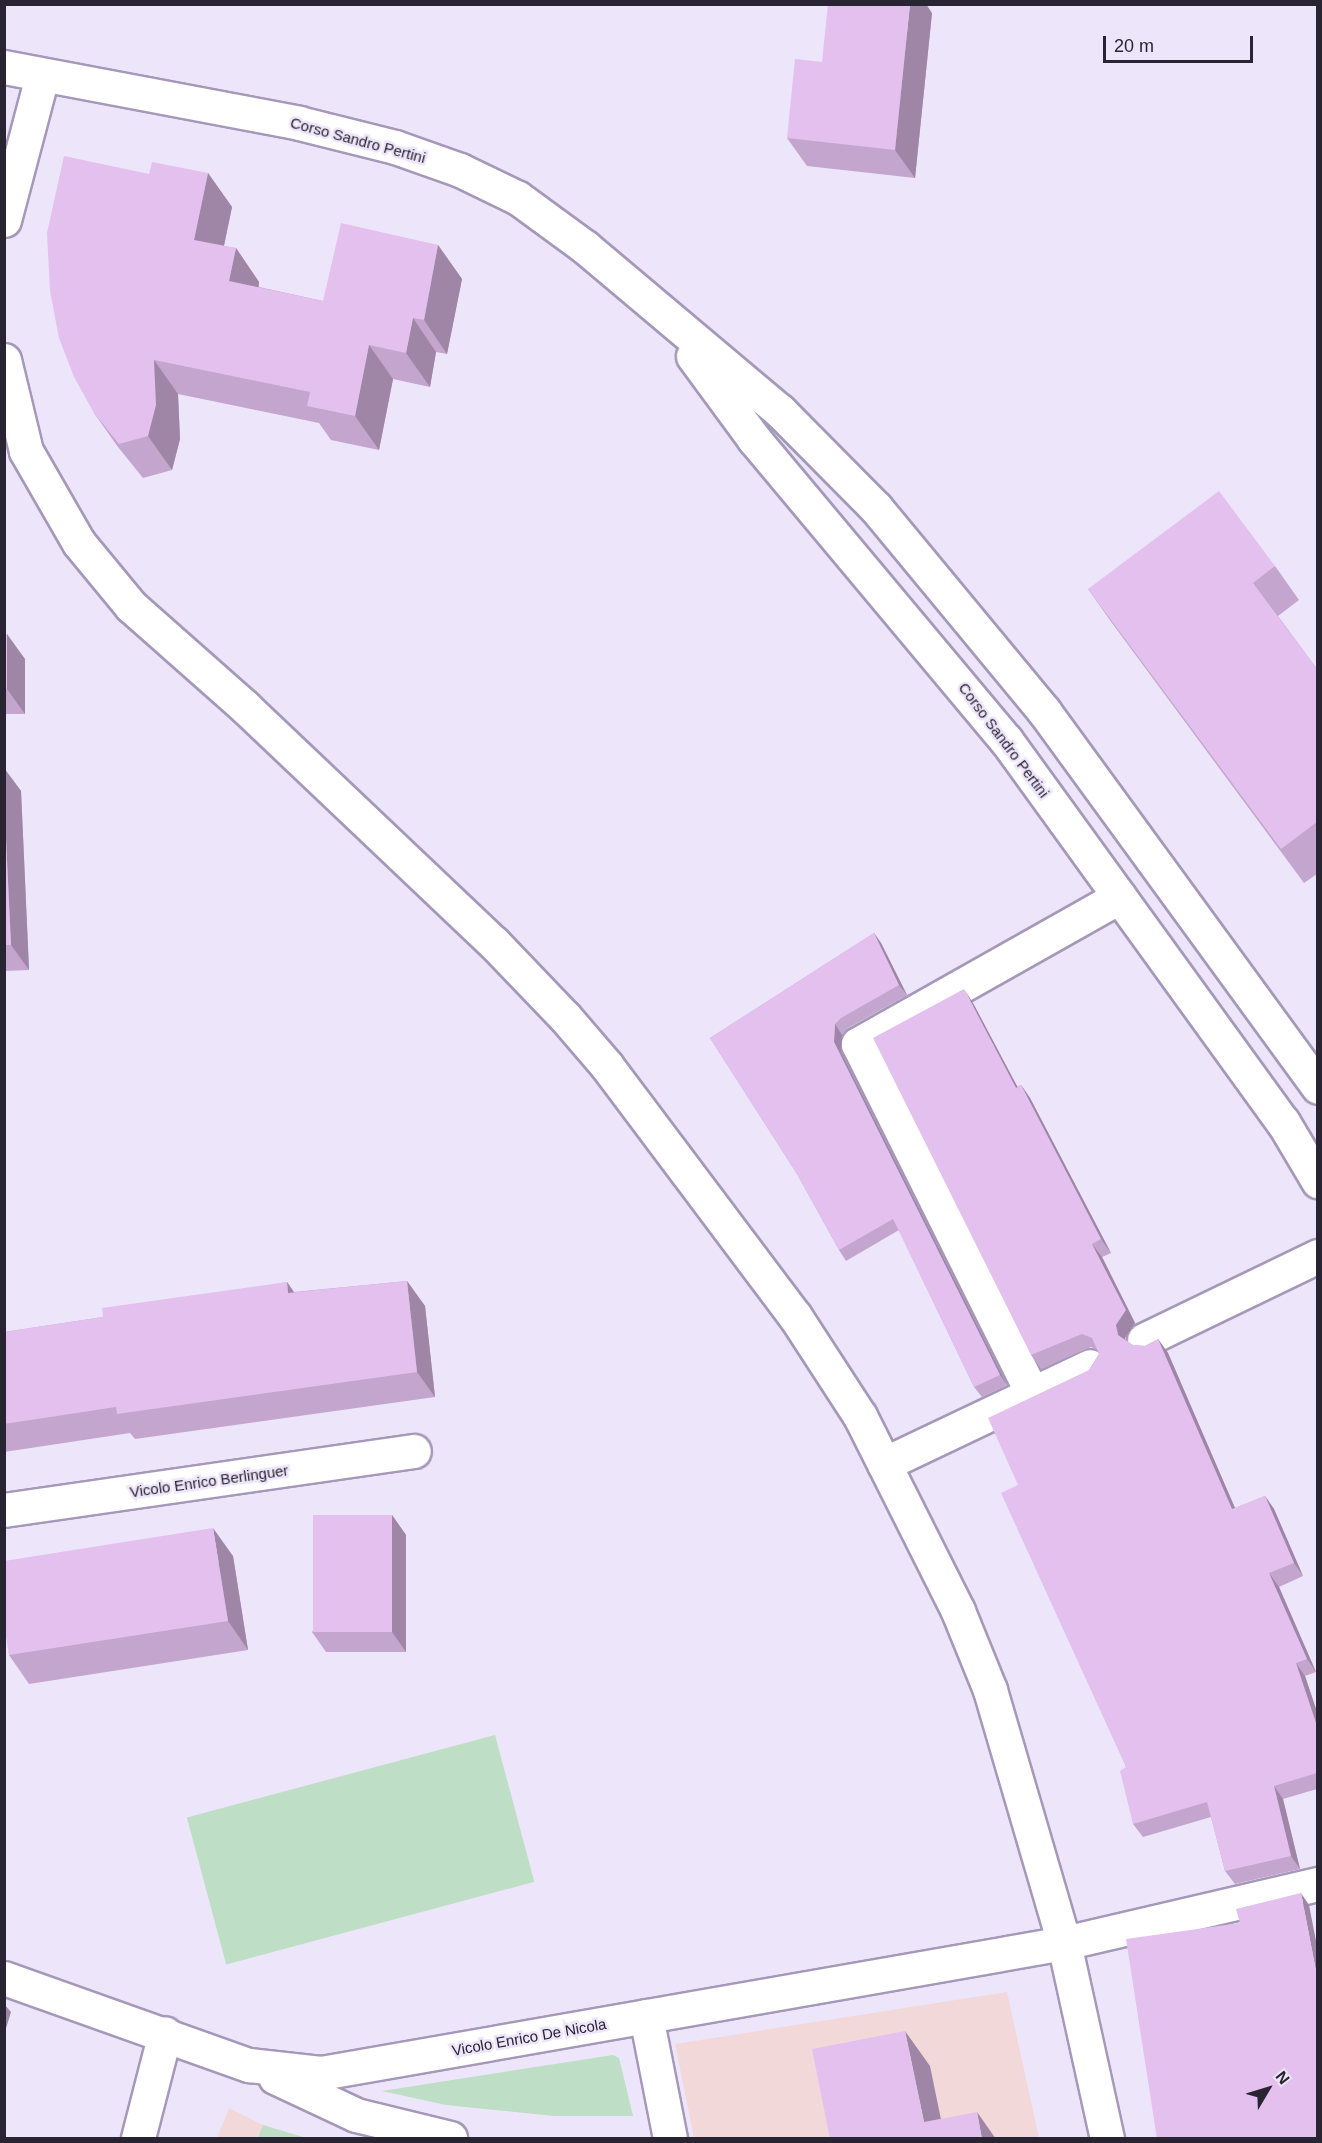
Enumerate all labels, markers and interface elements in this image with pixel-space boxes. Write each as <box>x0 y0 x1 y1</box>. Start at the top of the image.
scale bar <box>1106 24 1256 62</box>
text: 20 m <box>1114 36 1154 56</box>
street label: Corso Sandro Pertini <box>288 113 428 167</box>
street label: Corso Sandro Pertini <box>955 679 1053 801</box>
street label: Vicolo Enrico Berlinguer <box>129 1461 289 1501</box>
street label: Vicolo Enrico De Nicola <box>450 2015 608 2059</box>
north arrow <box>1238 2059 1298 2119</box>
text: N <box>1272 2068 1293 2087</box>

